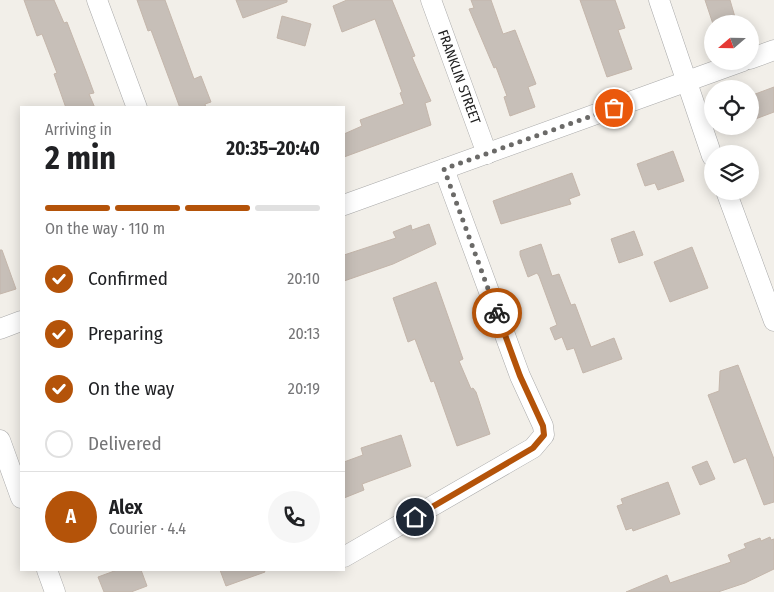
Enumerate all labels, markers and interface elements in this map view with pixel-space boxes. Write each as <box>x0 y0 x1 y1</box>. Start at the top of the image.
north arrow <box>704 15 759 70</box>
map controls <box>704 15 759 200</box>
street label: FRANKLIN STREET <box>434 28 484 127</box>
button: locate <box>704 80 759 135</box>
pin <box>593 87 635 129</box>
icon: bag <box>600 94 628 122</box>
text: Arriving in <box>45 120 112 139</box>
text: 20:35–20:40 <box>226 137 320 160</box>
text: 2 min <box>45 139 116 177</box>
button: layers <box>704 145 759 200</box>
text: On the way · 110 m <box>45 219 165 238</box>
icon: check <box>45 265 73 293</box>
text: Confirmed <box>88 267 168 290</box>
text: 20:10 <box>287 269 320 288</box>
courier <box>472 288 522 338</box>
icon: bike <box>483 299 511 327</box>
icon: check <box>45 320 73 348</box>
text: Preparing <box>88 322 163 345</box>
text: 20:13 <box>288 324 320 343</box>
icon: check <box>45 375 73 403</box>
text: On the way <box>88 377 174 400</box>
text: 20:19 <box>288 379 320 398</box>
text: Delivered <box>88 432 162 455</box>
button: phone <box>268 491 320 543</box>
text: Alex <box>109 496 143 519</box>
pin <box>394 496 436 538</box>
icon: home <box>401 503 429 531</box>
text: A <box>66 505 76 528</box>
text: Courier · 4.4 <box>109 519 186 538</box>

